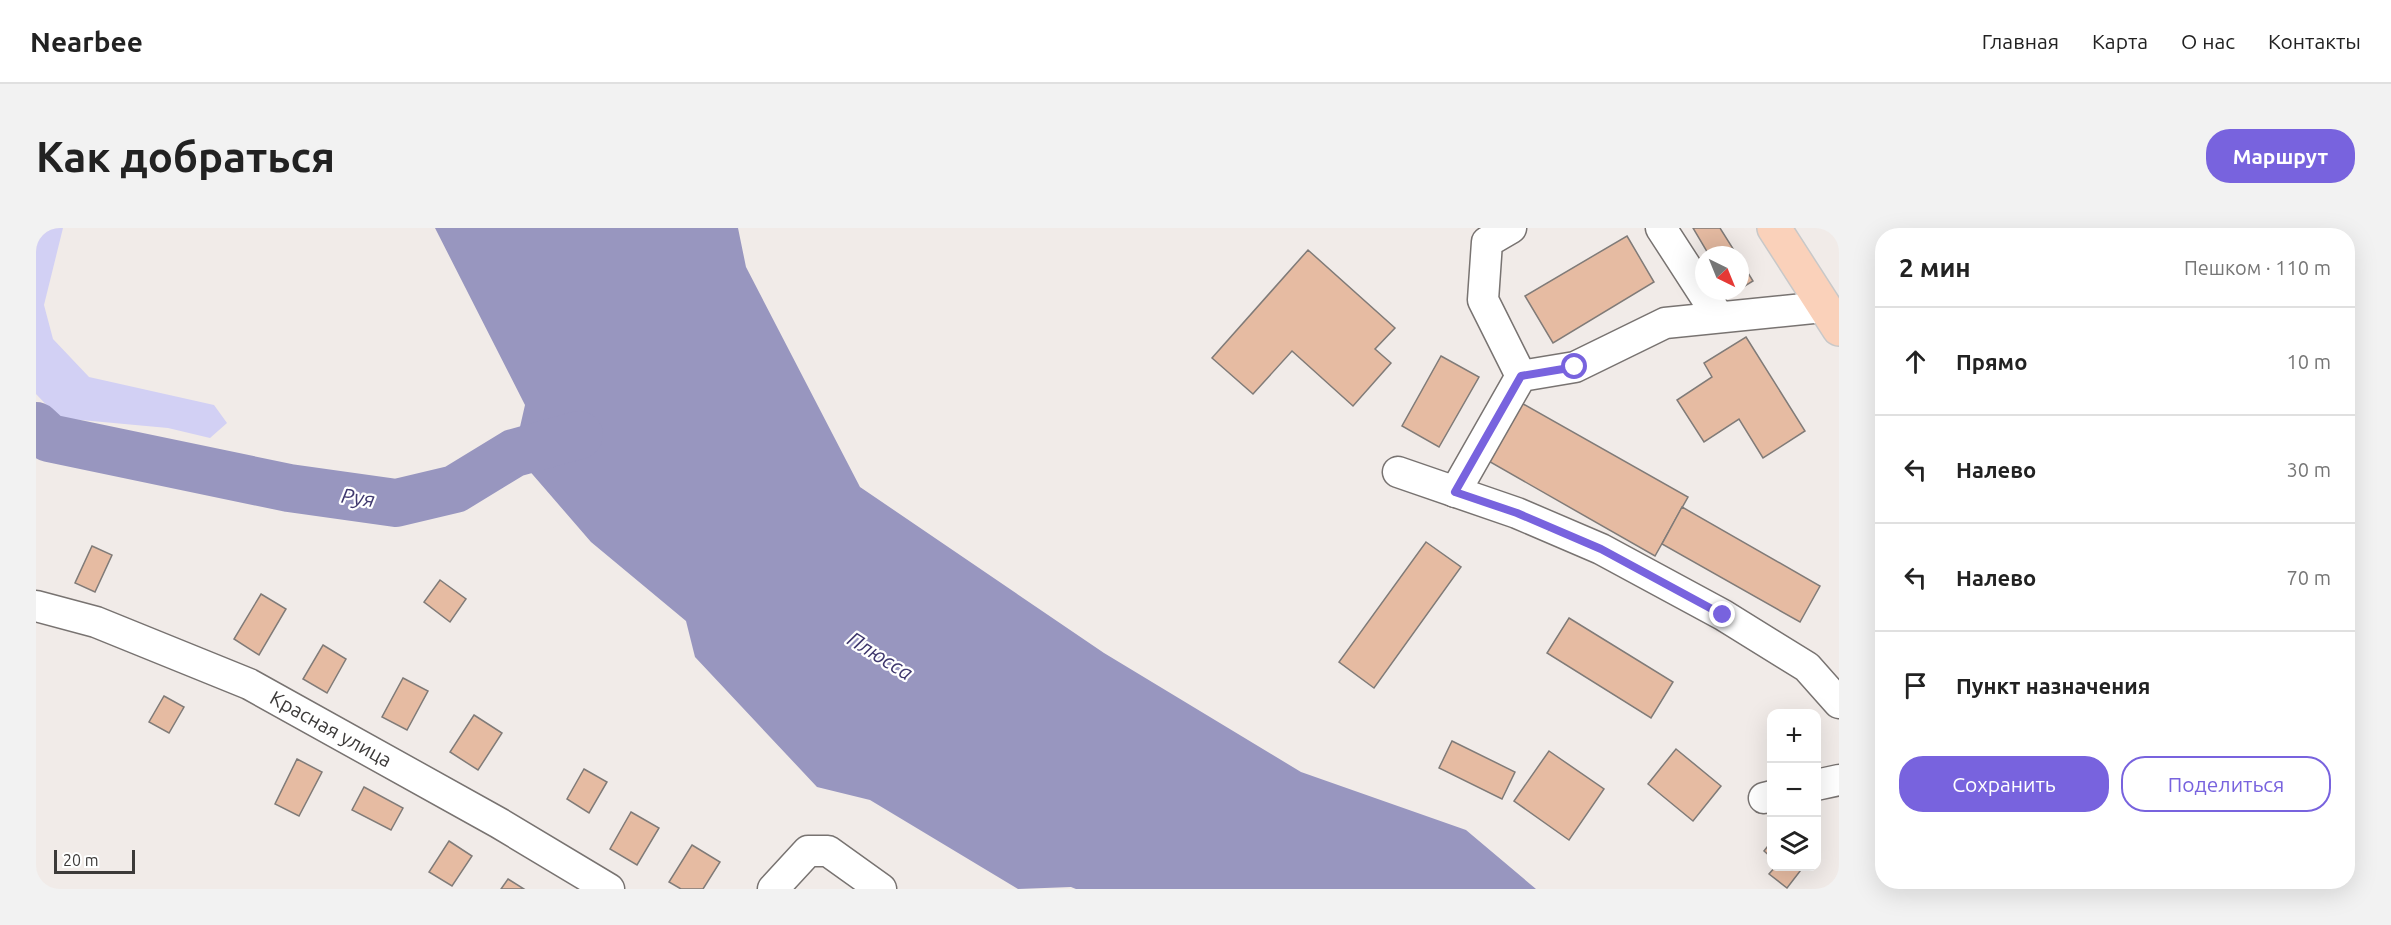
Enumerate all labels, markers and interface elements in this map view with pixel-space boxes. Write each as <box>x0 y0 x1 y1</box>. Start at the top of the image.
text: Nearbee <box>30 26 143 57</box>
text: Главная <box>1982 29 2059 53</box>
text: Карта <box>2092 29 2148 53</box>
text: О нас <box>2181 29 2235 53</box>
text: Контакты <box>2268 29 2361 53</box>
button: Маршрут <box>2206 129 2355 183</box>
text: Как добраться <box>36 133 335 180</box>
north arrow <box>1695 246 1749 300</box>
text: 2 мин <box>1899 253 1971 282</box>
text: Пешком · 110 m <box>2184 256 2331 279</box>
icon: ahead <box>1899 345 1932 378</box>
text: Прямо <box>1956 349 2027 374</box>
text: 10 m <box>2287 350 2331 373</box>
route start <box>1561 353 1587 379</box>
icon: left <box>1899 453 1932 486</box>
text: Налево <box>1956 457 2036 482</box>
text: 30 m <box>2287 458 2331 481</box>
water label: Руя <box>340 483 377 511</box>
icon: left <box>1899 561 1932 594</box>
text: Налево <box>1956 565 2036 590</box>
text: 70 m <box>2287 566 2331 589</box>
route end <box>1709 601 1735 627</box>
water label: Плюсса <box>844 626 917 684</box>
icon: arrive <box>1899 669 1932 702</box>
text: Пункт назначения <box>1956 673 2150 698</box>
street label: Красная улица <box>266 686 396 771</box>
map controls <box>1767 709 1821 871</box>
button: + <box>1767 709 1821 763</box>
button: Сохранить <box>1899 756 2109 812</box>
button: Поделиться <box>2121 756 2331 812</box>
button: − <box>1767 763 1821 817</box>
button: layers <box>1767 817 1821 871</box>
scale bar <box>54 847 135 874</box>
text: 20 m <box>63 851 99 869</box>

